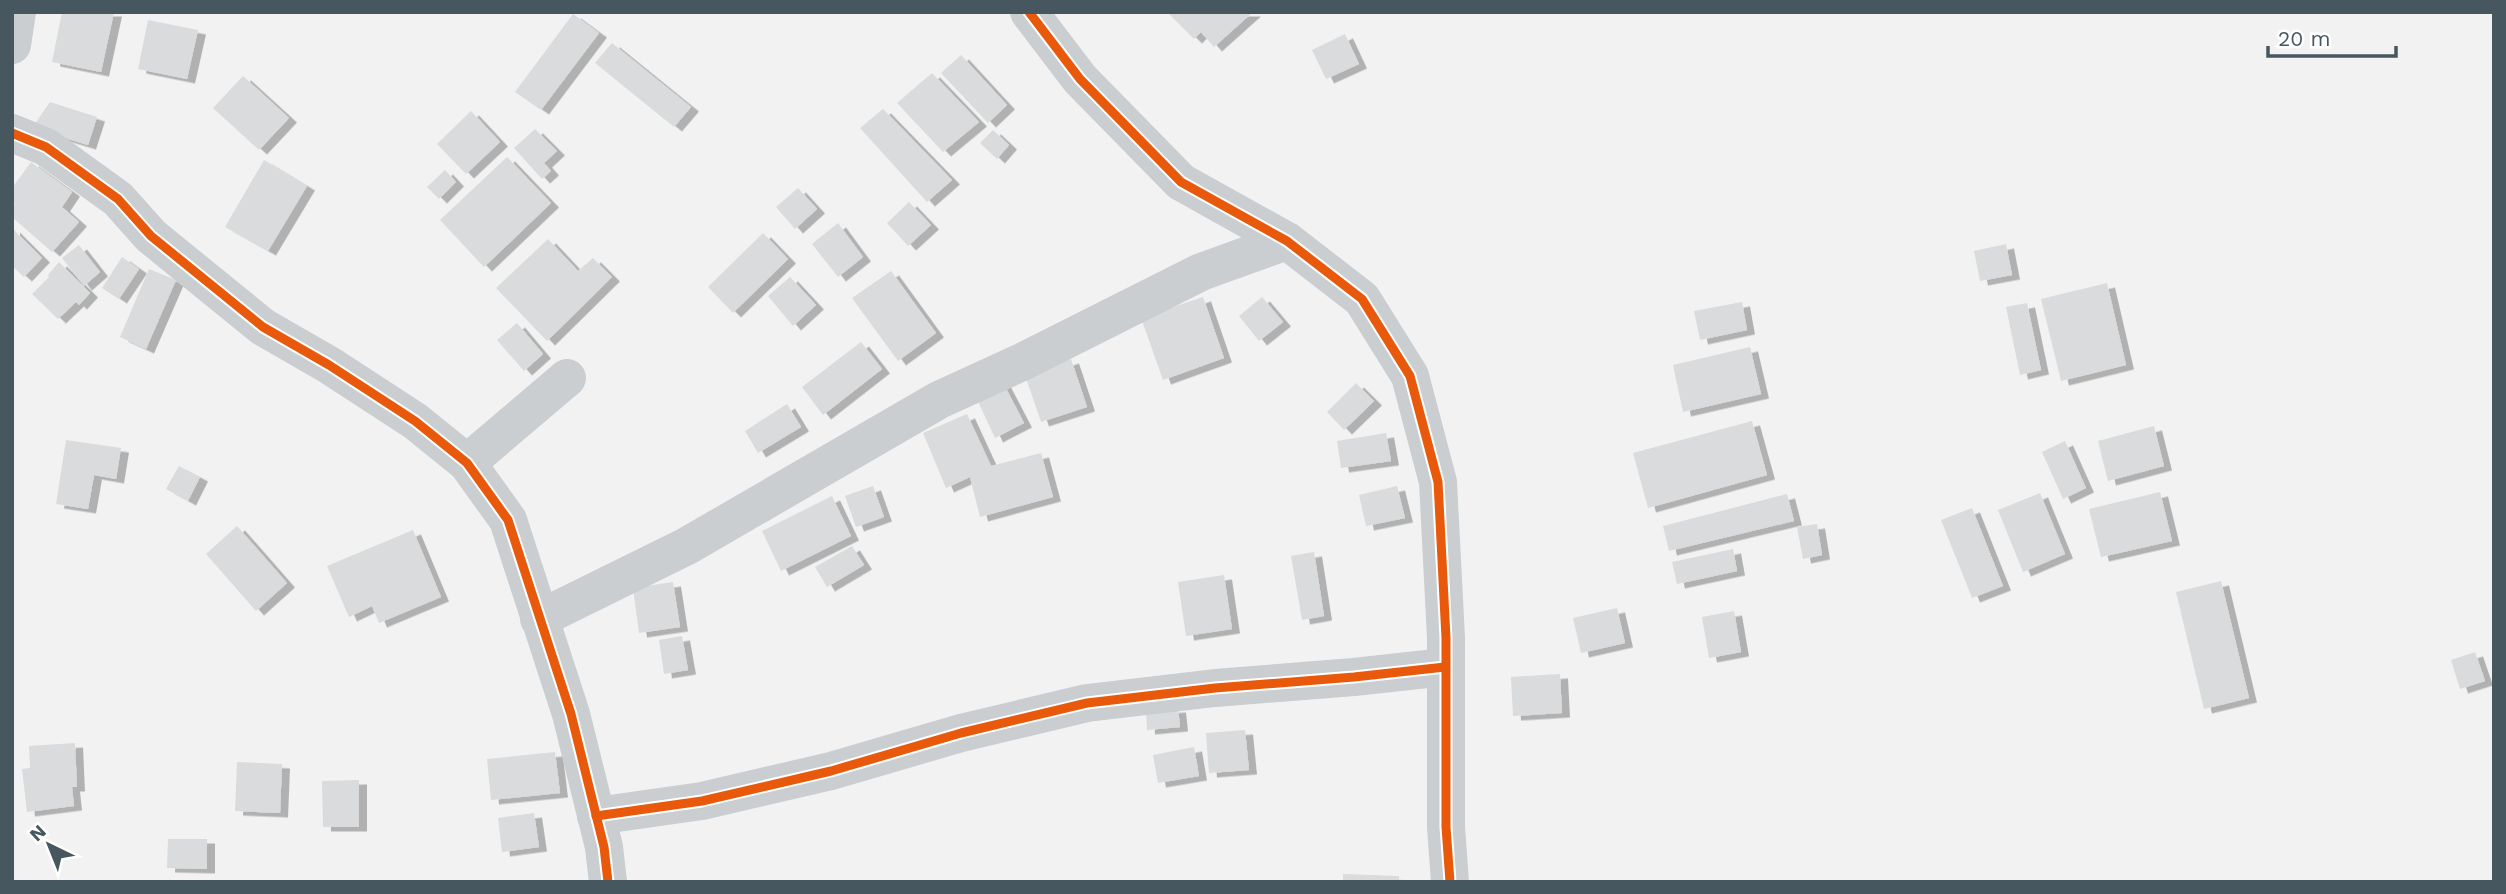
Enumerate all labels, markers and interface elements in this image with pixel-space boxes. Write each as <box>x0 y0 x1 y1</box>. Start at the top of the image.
scale bar <box>2268 14 2396 58</box>
text: 20 m <box>2278 26 2330 51</box>
north arrow <box>14 810 84 880</box>
text: N <box>25 820 51 846</box>

